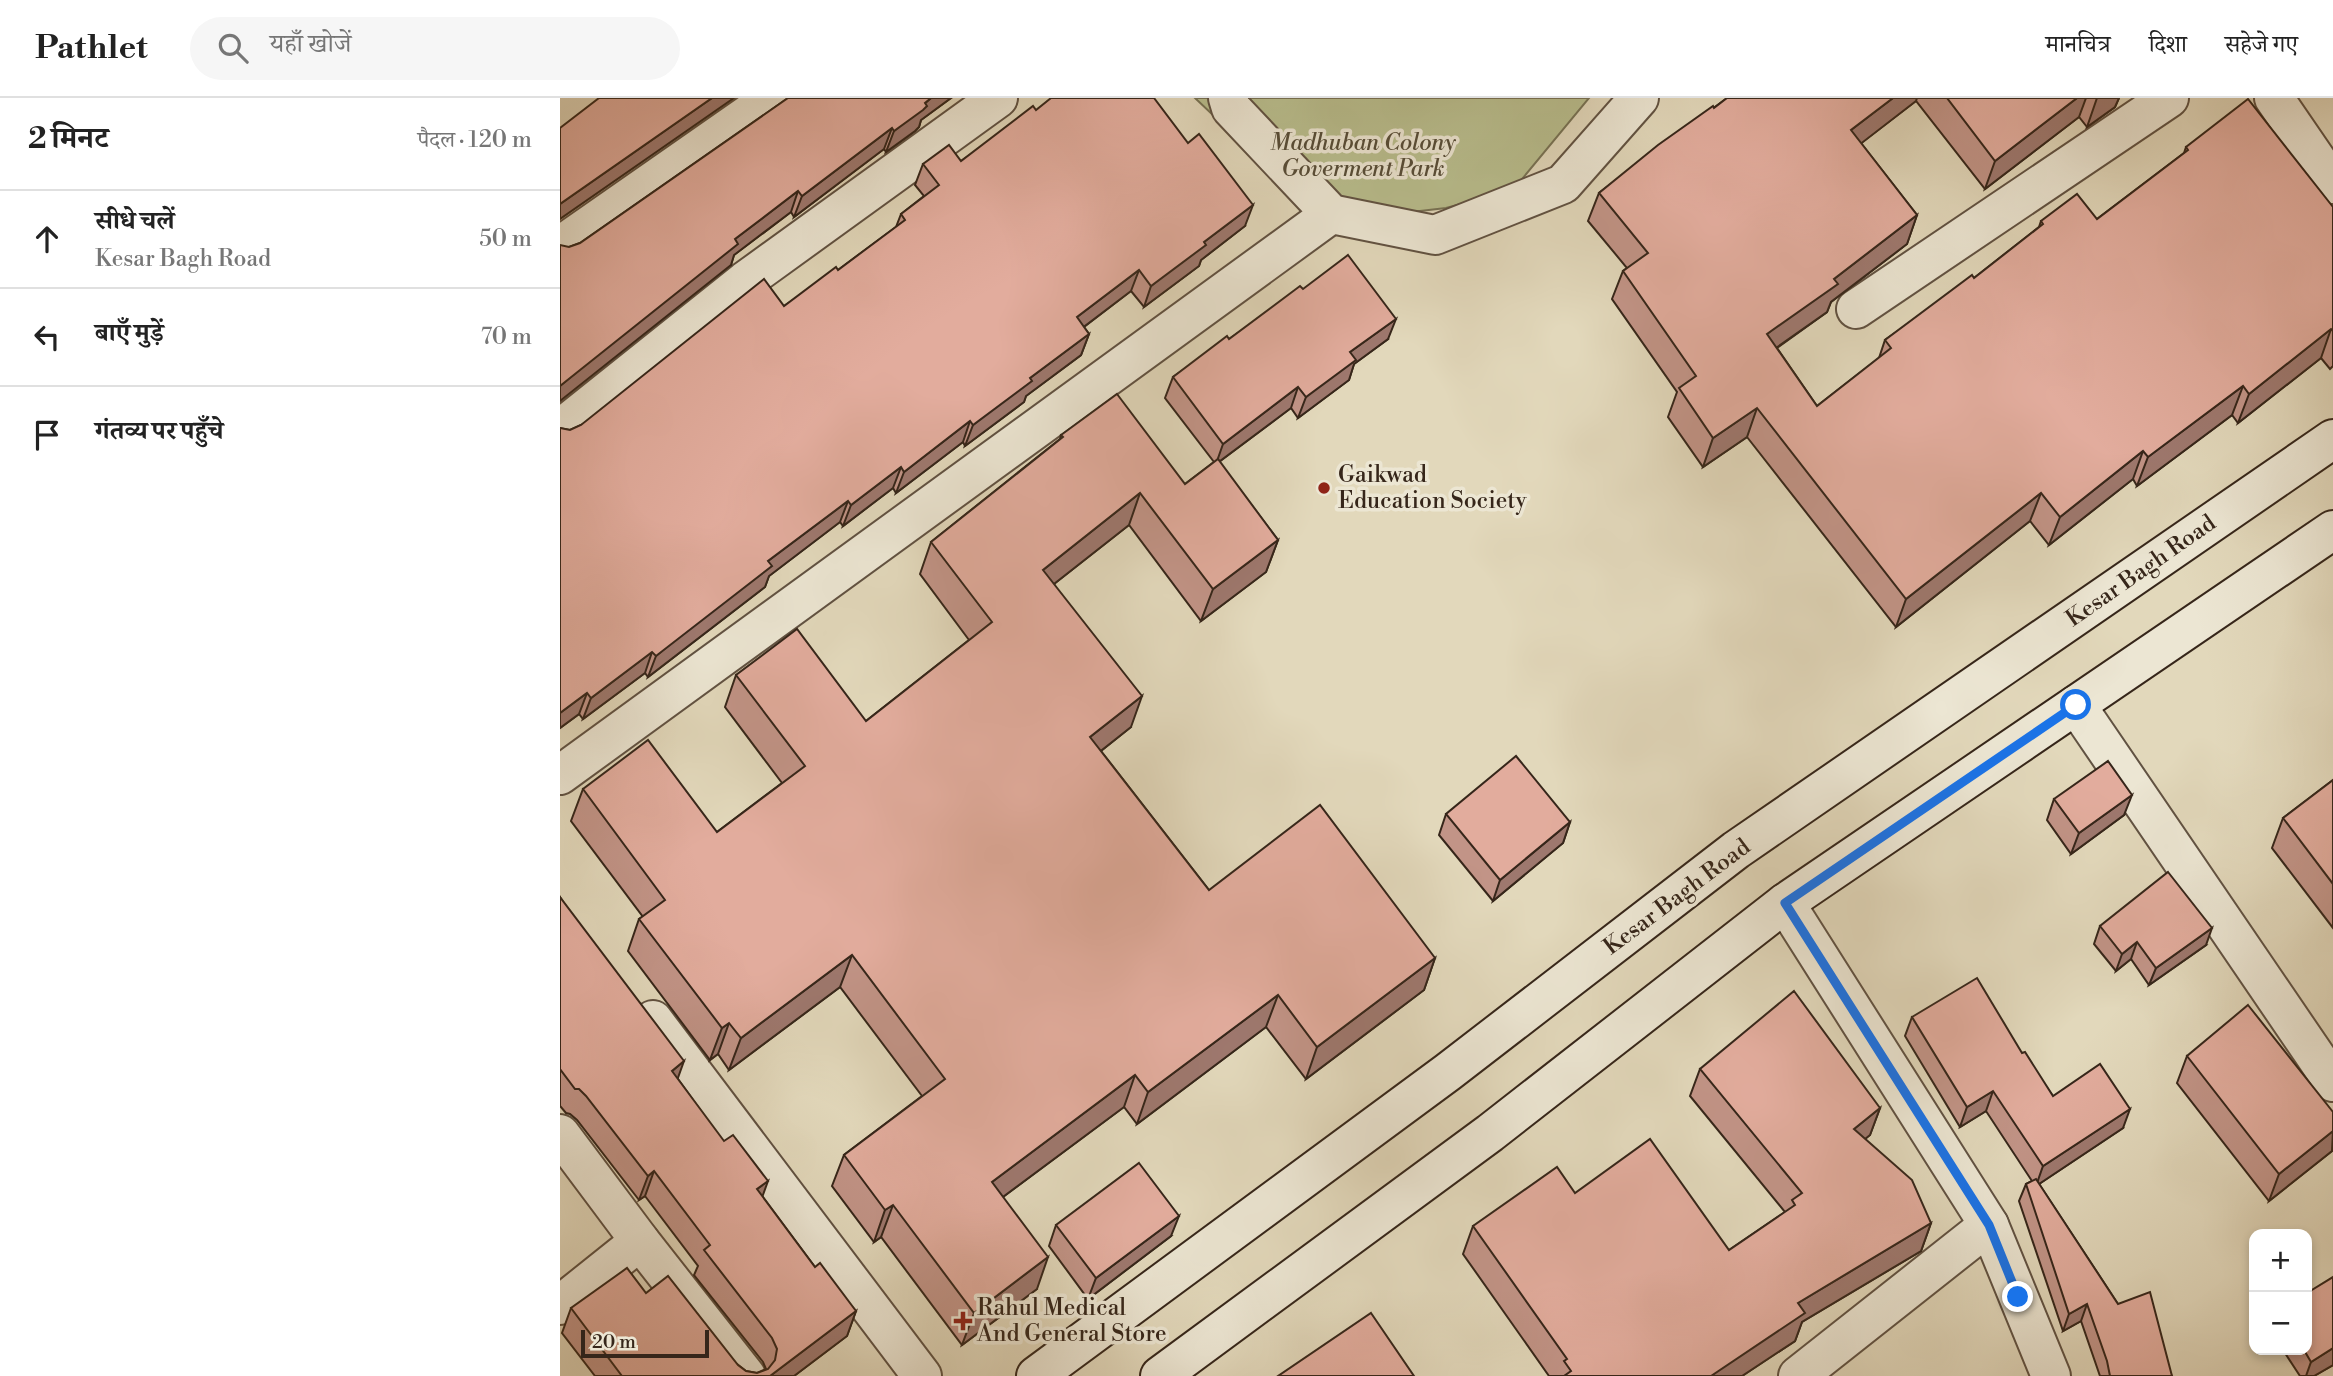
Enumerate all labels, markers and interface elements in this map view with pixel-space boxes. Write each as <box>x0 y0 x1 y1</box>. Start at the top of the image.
search box <box>190 17 680 80</box>
text: Pathlet <box>35 28 148 69</box>
text: यहाँ खोजें <box>270 28 351 60</box>
icon: search <box>214 29 252 67</box>
text: मानचित्र <box>2046 30 2111 60</box>
text: दिशा <box>2149 30 2187 60</box>
text: सहेजे गए <box>2225 30 2298 60</box>
text: 2 मिनट <box>28 120 108 158</box>
text: पैदल · 120 m <box>417 126 532 154</box>
park label: Madhuban Colony Goverment Park <box>1270 129 1457 183</box>
text: सीधे चलें <box>95 205 175 237</box>
icon: ahead <box>28 220 66 258</box>
text: 50 m <box>479 225 532 253</box>
text: Kesar Bagh Road <box>95 245 271 273</box>
text: बाएँ मुड़ें <box>95 317 164 349</box>
icon: left <box>28 318 66 356</box>
text: 70 m <box>481 323 532 351</box>
text: गंतव्य पर पहुँचे <box>95 415 224 447</box>
icon: arrive <box>28 416 66 454</box>
place label: Gaikwad Education Society <box>1338 461 1528 515</box>
marker: Gaikwad Education Society <box>1316 480 1332 496</box>
street label: Kesar Bagh Road <box>2061 509 2221 633</box>
route start <box>2060 689 2091 720</box>
street label: Kesar Bagh Road <box>1598 833 1756 961</box>
map controls <box>2249 1229 2312 1355</box>
button: + <box>2249 1229 2312 1292</box>
route end <box>2002 1281 2033 1312</box>
button: − <box>2249 1292 2312 1355</box>
place label: Rahul Medical And General Store <box>976 1294 1167 1348</box>
marker: Rahul Medical And General Store <box>955 1313 971 1329</box>
scale bar <box>581 1327 709 1359</box>
text: 20 m <box>592 1330 636 1354</box>

